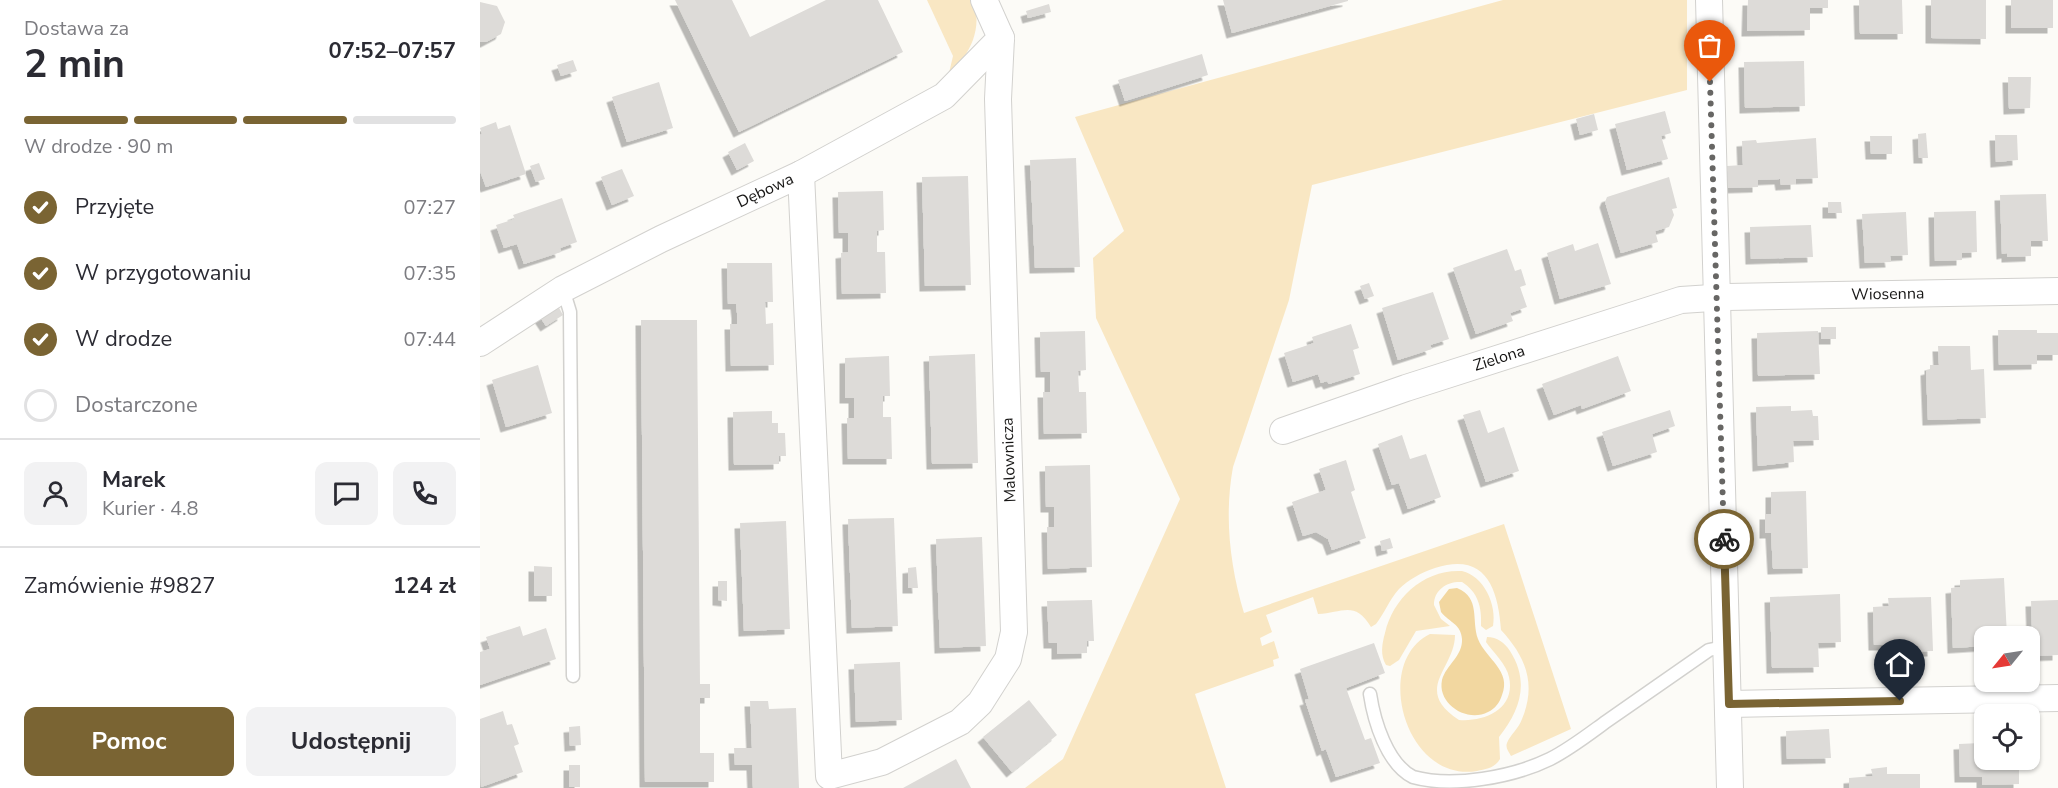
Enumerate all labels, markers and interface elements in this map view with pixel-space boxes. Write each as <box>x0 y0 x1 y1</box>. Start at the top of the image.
text: Dostawa za <box>24 15 129 42</box>
pin <box>1684 20 1735 82</box>
icon: bag <box>1693 29 1726 62</box>
text: 07:52–07:57 <box>328 36 456 66</box>
text: 2 min <box>24 38 125 91</box>
text: W drodze · 90 m <box>24 133 173 160</box>
street label: Dębowa <box>733 168 797 213</box>
icon: check <box>24 191 57 224</box>
text: Przyjęte <box>75 192 154 222</box>
text: 07:27 <box>403 194 456 221</box>
icon: check <box>24 257 57 290</box>
text: W przygotowaniu <box>75 258 251 288</box>
text: 07:35 <box>403 260 456 287</box>
street label: Wiosenna <box>1851 282 1925 306</box>
icon: check <box>24 323 57 356</box>
text: W drodze <box>75 324 172 354</box>
text: 07:44 <box>403 326 456 353</box>
street label: Zielona <box>1471 340 1528 377</box>
text: Dostarczone <box>75 390 198 420</box>
street label: Malownicza <box>997 417 1021 503</box>
button: person <box>24 462 87 525</box>
button: chat <box>315 462 378 525</box>
button: phone <box>393 462 456 525</box>
text: Marek <box>102 465 165 495</box>
text: Kurier · 4.8 <box>102 495 199 522</box>
courier <box>1694 509 1754 569</box>
icon: bike <box>1708 523 1741 556</box>
text: Zamówienie #9827 <box>24 571 216 601</box>
text: 124 zł <box>393 571 456 601</box>
north arrow <box>1974 626 2040 692</box>
map controls <box>1974 626 2040 770</box>
pin <box>1874 639 1925 701</box>
icon: home <box>1883 648 1916 681</box>
button: locate <box>1974 704 2040 770</box>
button: Pomoc <box>24 707 234 776</box>
button: Udostępnij <box>246 707 456 776</box>

